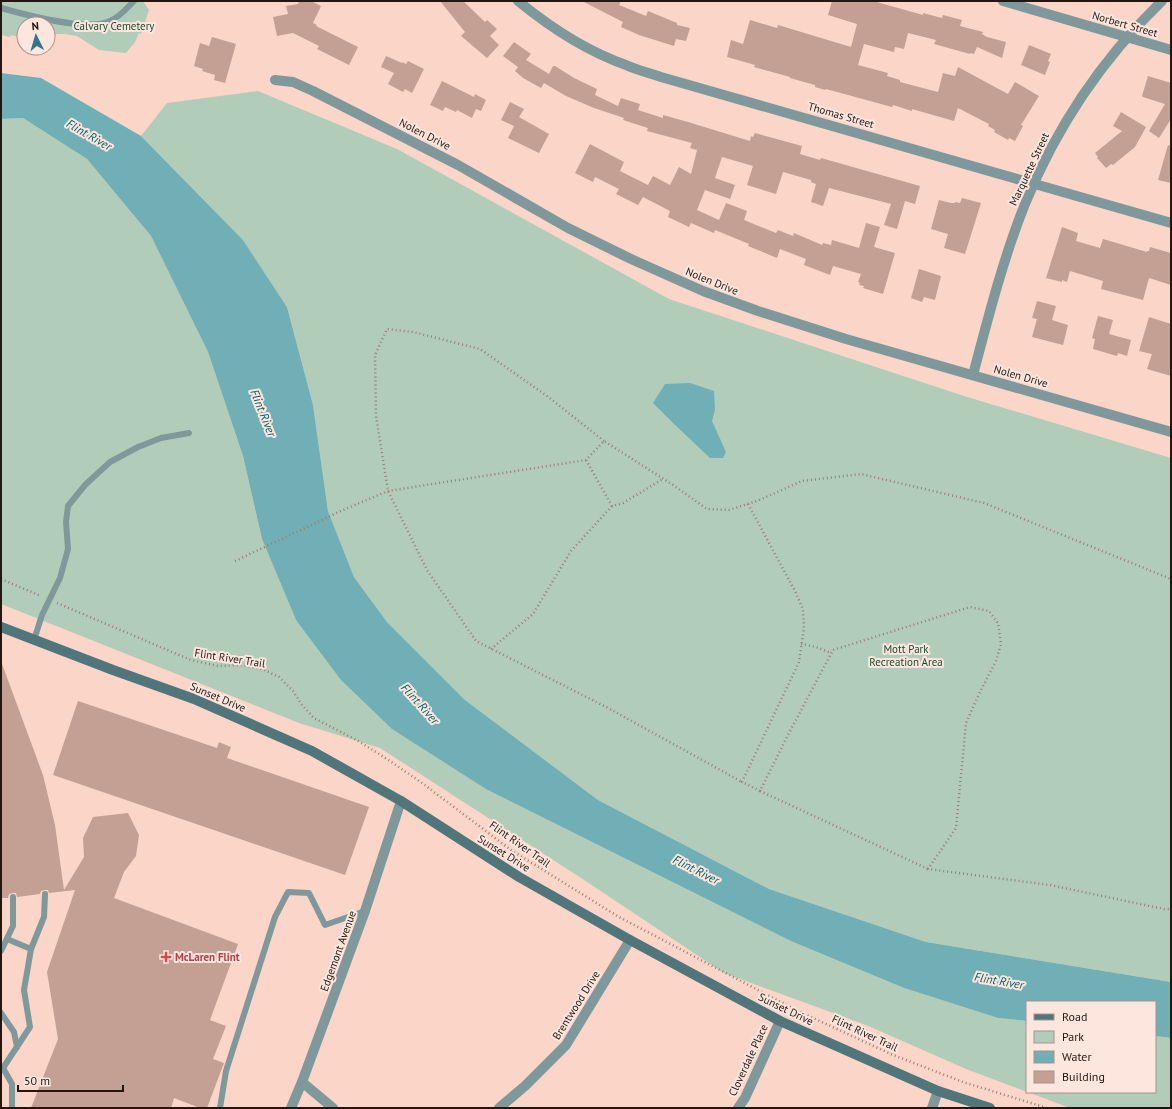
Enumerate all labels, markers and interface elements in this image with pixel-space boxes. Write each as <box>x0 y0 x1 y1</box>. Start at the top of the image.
street label: Norbert Street <box>1091 8 1160 40</box>
north arrow <box>16 16 56 56</box>
text: N <box>31 19 39 33</box>
park label: Calvary Cemetery <box>74 19 155 33</box>
street label: Thomas Street <box>806 99 876 131</box>
street label: Nolen Drive <box>397 115 453 153</box>
water label: Flint River <box>64 116 116 154</box>
street label: Marquette Street <box>1006 130 1052 208</box>
street label: Nolen Drive <box>684 264 741 298</box>
street label: Nolen Drive <box>992 362 1050 391</box>
water label: Flint River <box>247 387 280 440</box>
park label: Mott Park Recreation Area <box>869 642 943 669</box>
street label: Flint River Trail <box>194 645 267 671</box>
street label: Sunset Drive <box>188 679 248 715</box>
water label: Flint River <box>398 680 443 728</box>
street label: Flint River Trail <box>487 818 554 871</box>
street label: Sunset Drive <box>475 831 533 875</box>
water label: Flint River <box>671 852 723 888</box>
street label: Edgemont Avenue <box>317 908 359 993</box>
place label: McLaren Flint <box>175 950 240 964</box>
marker: McLaren Flint <box>160 951 172 963</box>
street label: Brentwood Drive <box>549 968 603 1042</box>
water label: Flint River <box>973 969 1026 992</box>
street label: Sunset Drive <box>756 990 816 1028</box>
legend <box>1026 1001 1156 1093</box>
text: Road <box>1062 1009 1087 1024</box>
street label: Flint River Trail <box>830 1012 901 1055</box>
street label: Cloverdale Place <box>725 1021 771 1098</box>
text: Park <box>1062 1029 1084 1044</box>
text: Water <box>1062 1049 1092 1064</box>
scale bar <box>18 1067 123 1093</box>
text: Building <box>1062 1069 1105 1084</box>
text: 50 m <box>24 1073 50 1088</box>

